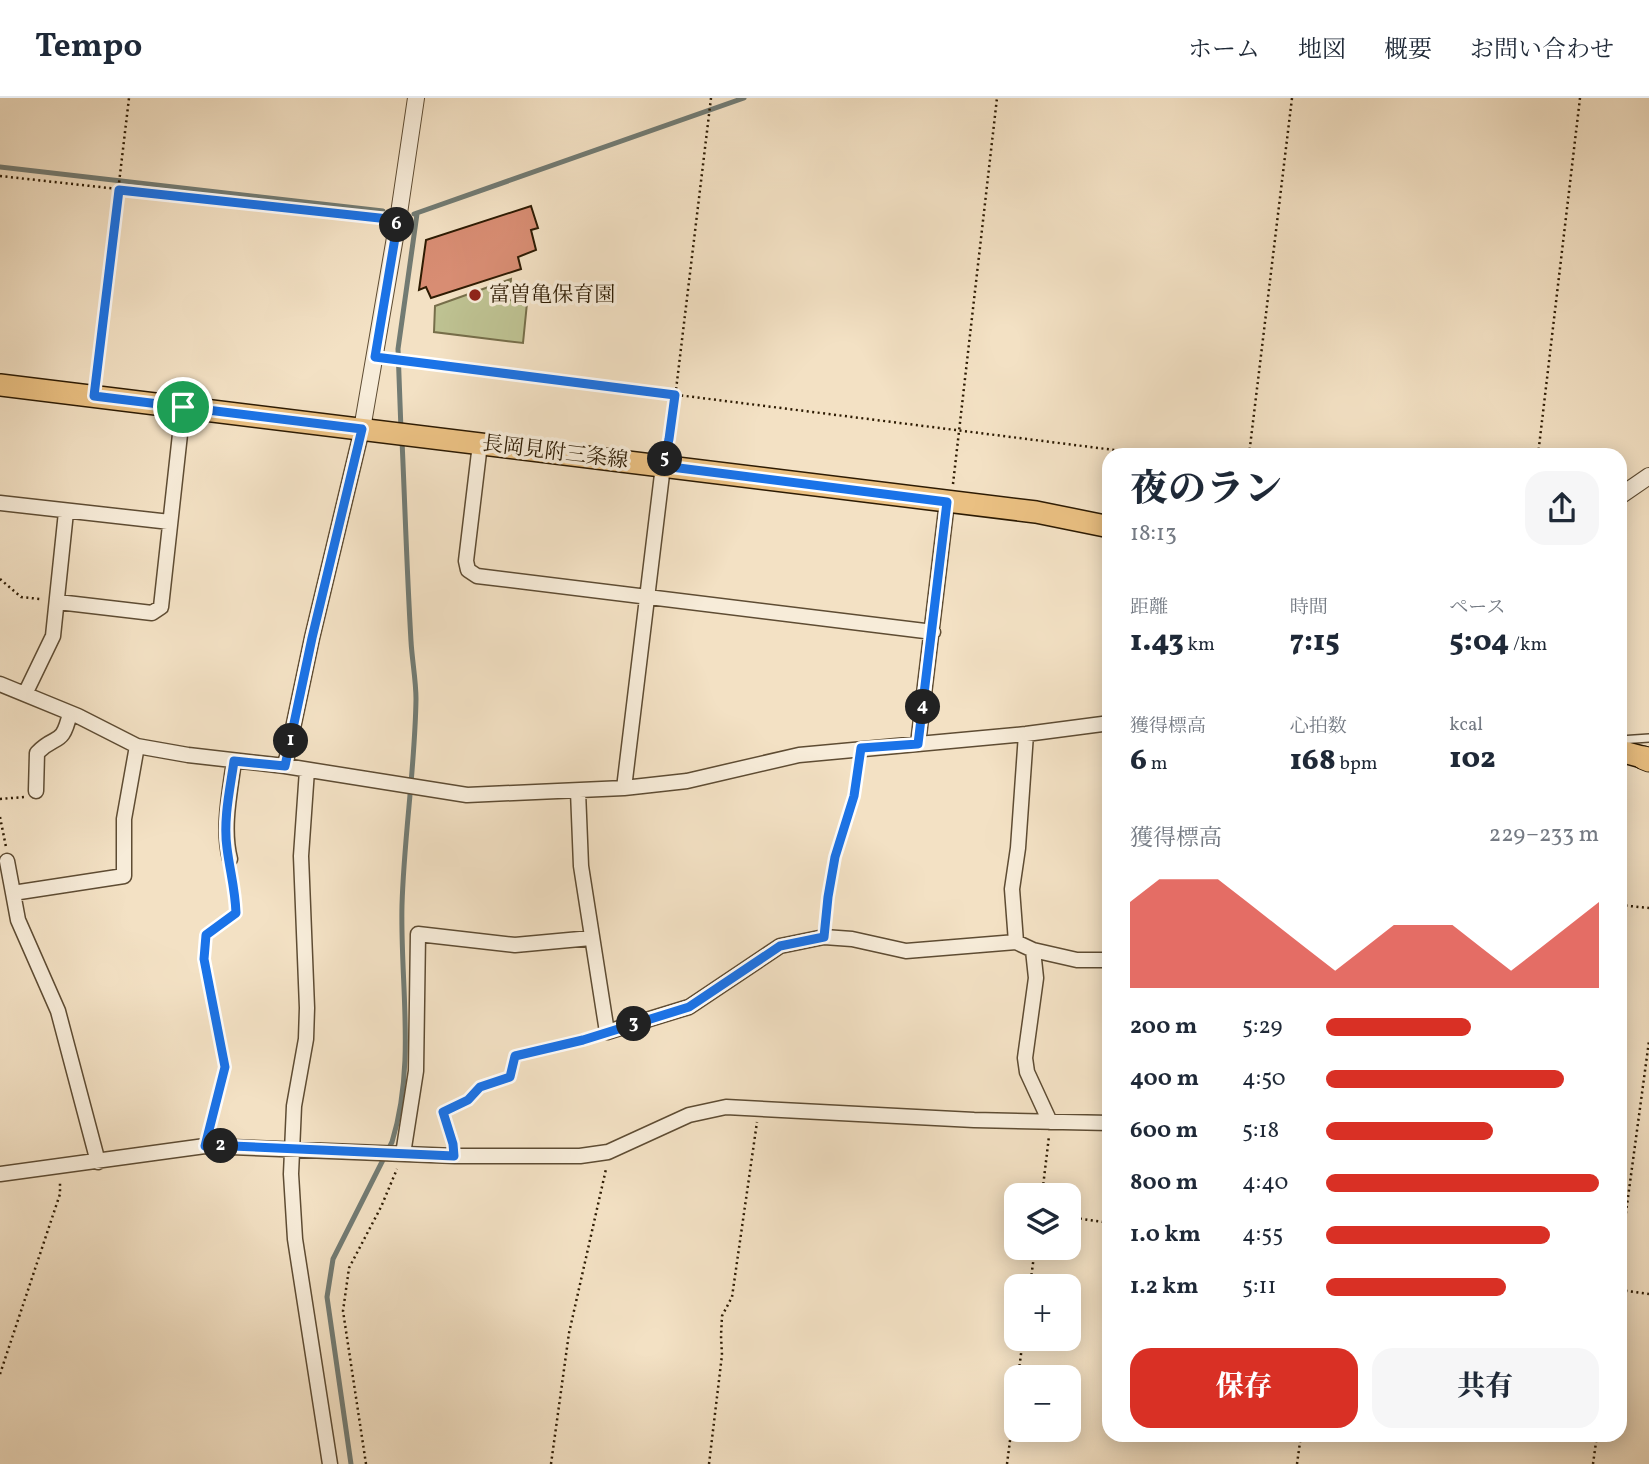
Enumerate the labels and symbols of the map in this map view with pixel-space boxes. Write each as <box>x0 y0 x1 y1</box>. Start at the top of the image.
pin: 6 <box>380 208 414 242</box>
place label: 富曽亀保育園 <box>489 281 615 310</box>
marker: 富曽亀保育園 <box>467 287 483 303</box>
pin <box>153 377 213 437</box>
street label: 長岡見附三条線 <box>480 430 630 476</box>
pin: 5 <box>648 442 682 476</box>
pin: 4 <box>906 690 940 724</box>
pin: 1 <box>274 724 308 758</box>
pin: 3 <box>616 1006 652 1042</box>
pin: 2 <box>204 1128 238 1164</box>

